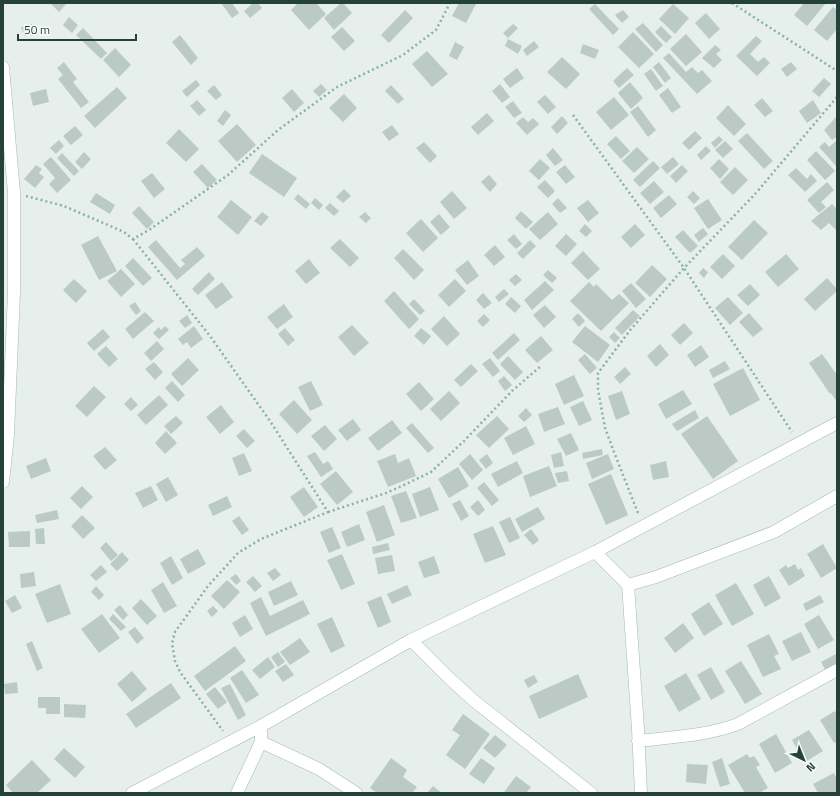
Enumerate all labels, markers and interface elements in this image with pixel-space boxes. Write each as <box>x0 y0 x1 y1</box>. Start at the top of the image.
scale bar <box>18 16 136 42</box>
text: 50 m <box>24 20 50 39</box>
north arrow <box>784 740 824 780</box>
text: N <box>803 759 819 776</box>

